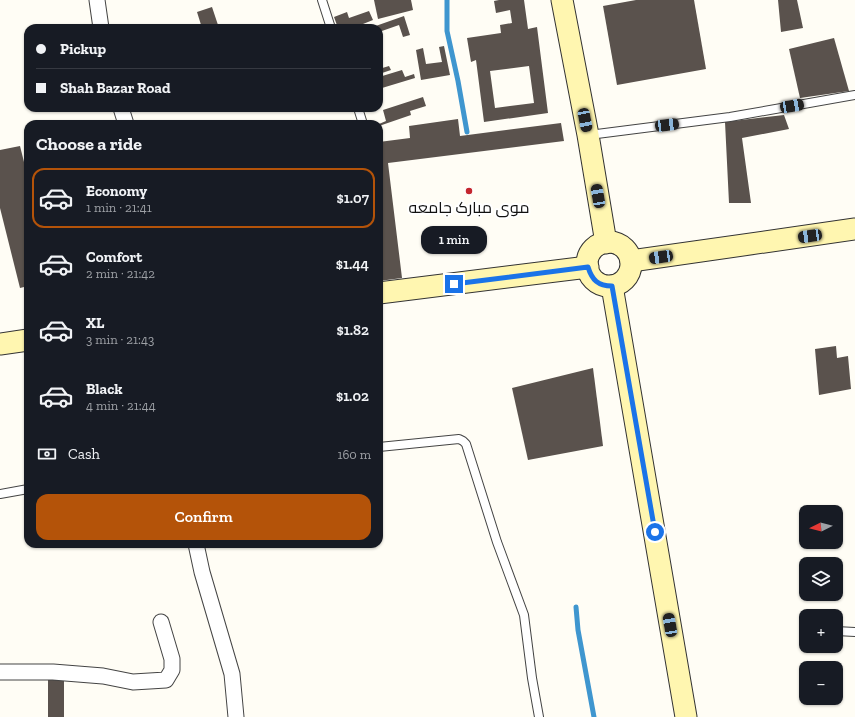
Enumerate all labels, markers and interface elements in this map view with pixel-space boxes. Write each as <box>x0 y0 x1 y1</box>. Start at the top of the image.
text: Pickup <box>60 40 106 58</box>
text: Shah Bazar Road <box>60 79 170 97</box>
car <box>779 98 805 114</box>
car <box>577 107 593 133</box>
car <box>654 118 680 132</box>
text: Choose a ride <box>36 133 142 155</box>
icon: car <box>38 180 74 216</box>
text: Economy <box>86 182 147 200</box>
car <box>590 183 606 209</box>
marker: موی مبارک جامعه <box>464 186 474 196</box>
text: $1.07 <box>337 189 369 207</box>
place label: موی مبارک جامعه <box>409 198 529 218</box>
text: 1 min · 21:41 <box>86 200 152 215</box>
callout: 1 min <box>421 226 487 254</box>
car <box>797 228 823 244</box>
text: 1 min <box>439 232 469 247</box>
icon: car <box>38 246 74 282</box>
text: Comfort <box>86 248 142 266</box>
car <box>648 249 674 265</box>
text: $1.44 <box>336 255 369 273</box>
text: 2 min · 21:42 <box>86 266 155 281</box>
route end <box>445 275 463 293</box>
icon: car <box>38 312 74 348</box>
text: XL <box>86 314 104 332</box>
text: $1.82 <box>336 321 369 339</box>
text: 3 min · 21:43 <box>86 332 154 347</box>
icon: car <box>38 378 74 414</box>
text: Black <box>86 380 123 398</box>
text: $1.02 <box>336 387 369 405</box>
text: 4 min · 21:44 <box>86 398 156 413</box>
icon: cash <box>36 443 58 465</box>
text: Cash <box>68 445 100 463</box>
text: 160 m <box>337 447 371 462</box>
button: Confirm <box>36 494 371 540</box>
north arrow <box>799 505 843 549</box>
map controls <box>799 505 843 705</box>
route start <box>646 523 664 541</box>
button: layers <box>799 557 843 601</box>
button: + <box>799 609 843 653</box>
car <box>662 612 678 638</box>
button: − <box>799 661 843 705</box>

